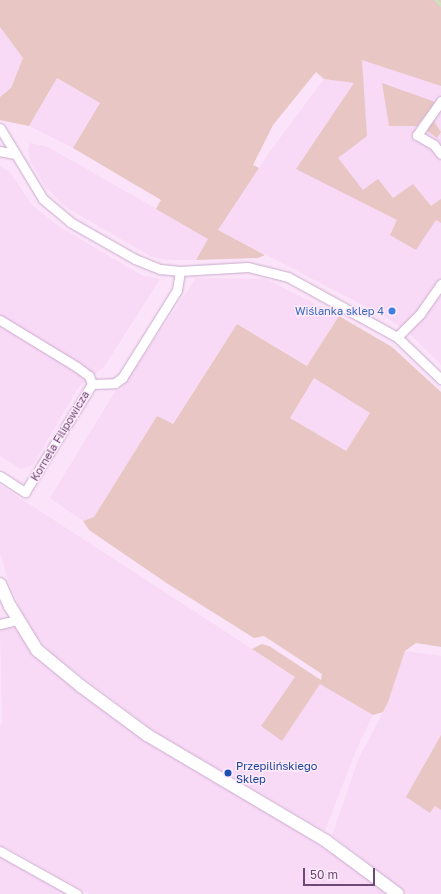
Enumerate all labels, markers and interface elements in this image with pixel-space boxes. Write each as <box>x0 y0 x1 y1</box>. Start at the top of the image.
place label: Wiślanka sklep 4 <box>295 304 384 318</box>
marker: Wiślanka sklep 4 <box>387 306 397 316</box>
street label: Kornela Filipowicza <box>28 389 92 483</box>
place label: Przepilińskiego Sklep <box>236 760 317 786</box>
marker: Przepilińskiego Sklep <box>223 768 233 778</box>
scale bar <box>305 860 377 886</box>
text: 50 m <box>310 867 338 882</box>

